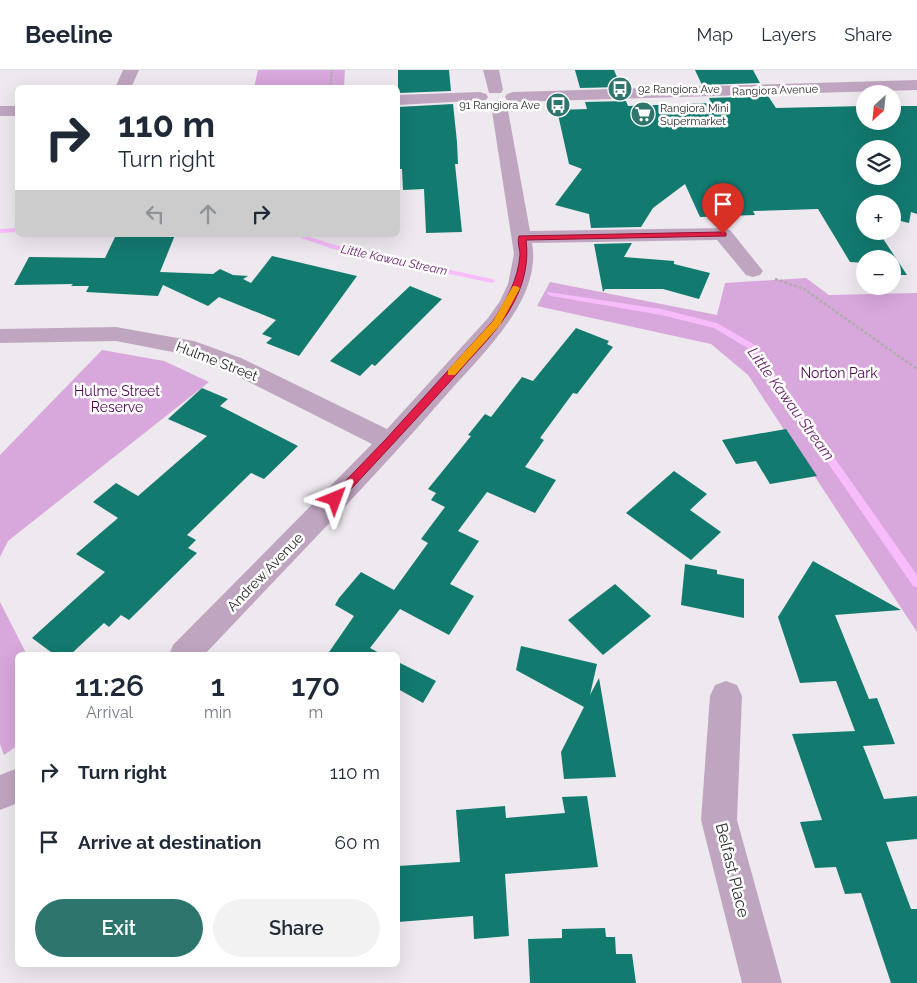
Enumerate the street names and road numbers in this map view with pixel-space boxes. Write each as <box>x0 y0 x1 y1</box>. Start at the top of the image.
street label: Rangiora Avenue <box>732 82 819 98</box>
street label: Hulme Street <box>174 338 260 384</box>
street label: Andrew Avenue <box>224 530 306 614</box>
street label: Belfast Place <box>712 821 753 919</box>

